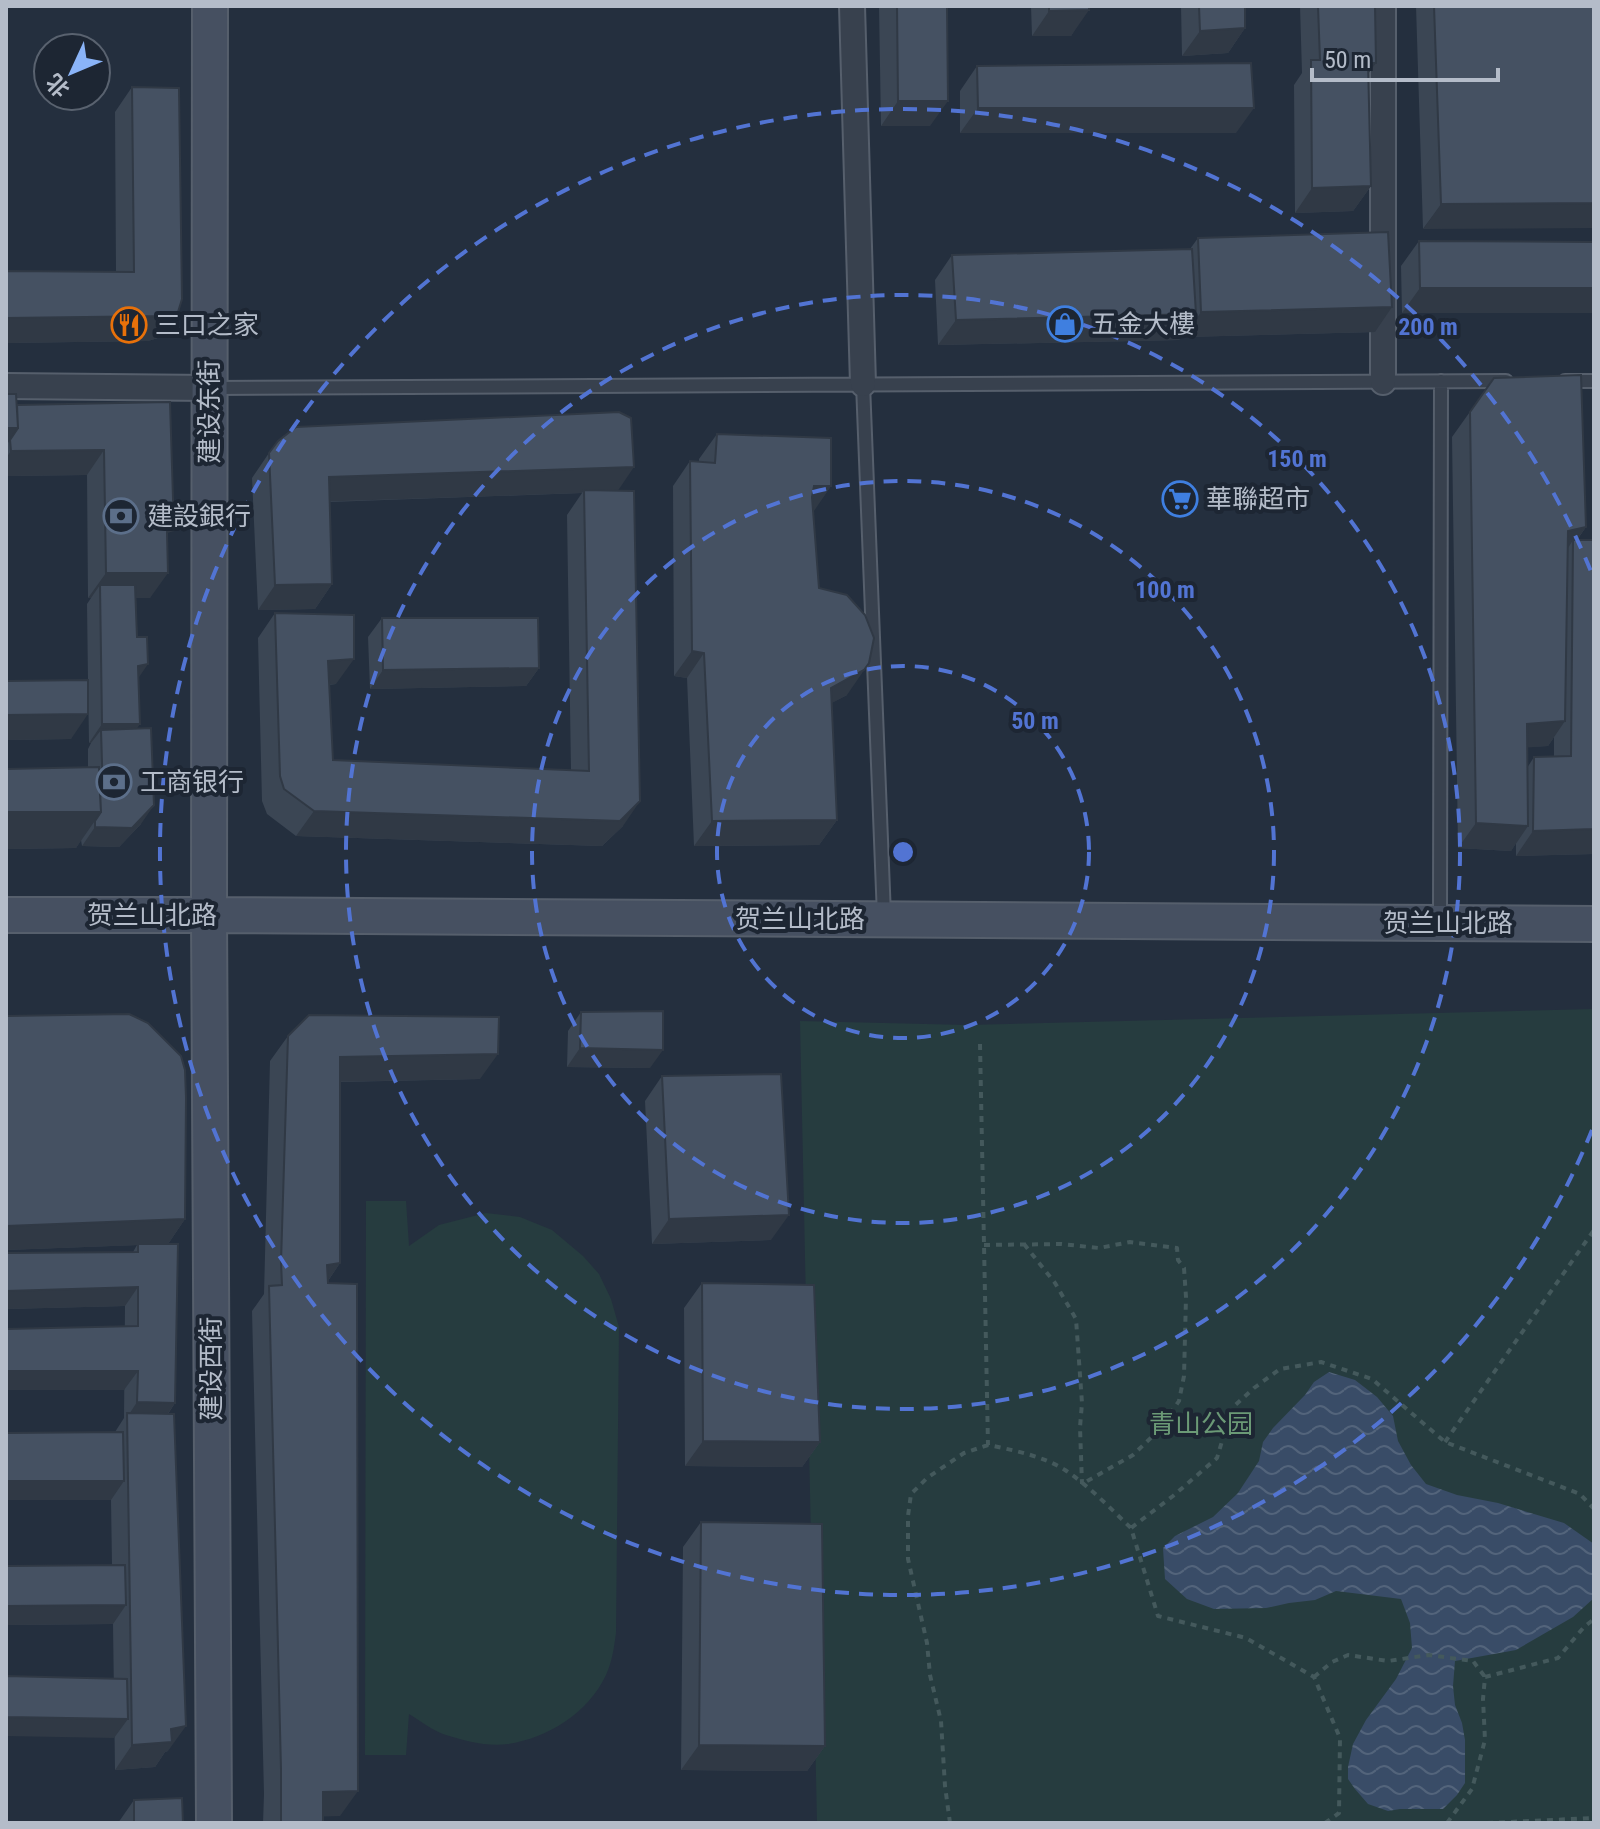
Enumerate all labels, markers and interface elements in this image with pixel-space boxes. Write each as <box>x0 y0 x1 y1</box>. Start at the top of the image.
north arrow <box>32 32 112 112</box>
scale bar <box>1312 32 1498 82</box>
text: 50 m <box>1324 46 1371 74</box>
text: 北 <box>41 69 75 102</box>
shop icon: 五金大樓 <box>1046 305 1084 343</box>
restaurant icon: 三口之家 <box>110 306 148 344</box>
place label: 五金大樓 <box>1091 309 1195 339</box>
place label: 三口之家 <box>155 310 259 340</box>
text: 200 m <box>1398 313 1458 341</box>
street label: 建设东街 <box>194 360 224 464</box>
text: 150 m <box>1267 445 1327 473</box>
supermarket icon: 華聯超市 <box>1161 480 1199 518</box>
place label: 華聯超市 <box>1206 484 1310 514</box>
bank icon: 建設銀行 <box>102 497 140 535</box>
place label: 建設銀行 <box>147 501 251 531</box>
text: 100 m <box>1135 576 1195 604</box>
text: 50 m <box>1011 707 1059 735</box>
bank icon: 工商银行 <box>95 763 133 801</box>
place label: 工商银行 <box>140 767 244 797</box>
centre of rings <box>889 838 917 866</box>
street label: 贺兰山北路 <box>87 900 217 930</box>
street label: 贺兰山北路 <box>735 904 865 934</box>
street label: 贺兰山北路 <box>1383 908 1513 938</box>
street label: 建设西街 <box>196 1317 226 1421</box>
park label: 青山公园 <box>1149 1409 1253 1439</box>

